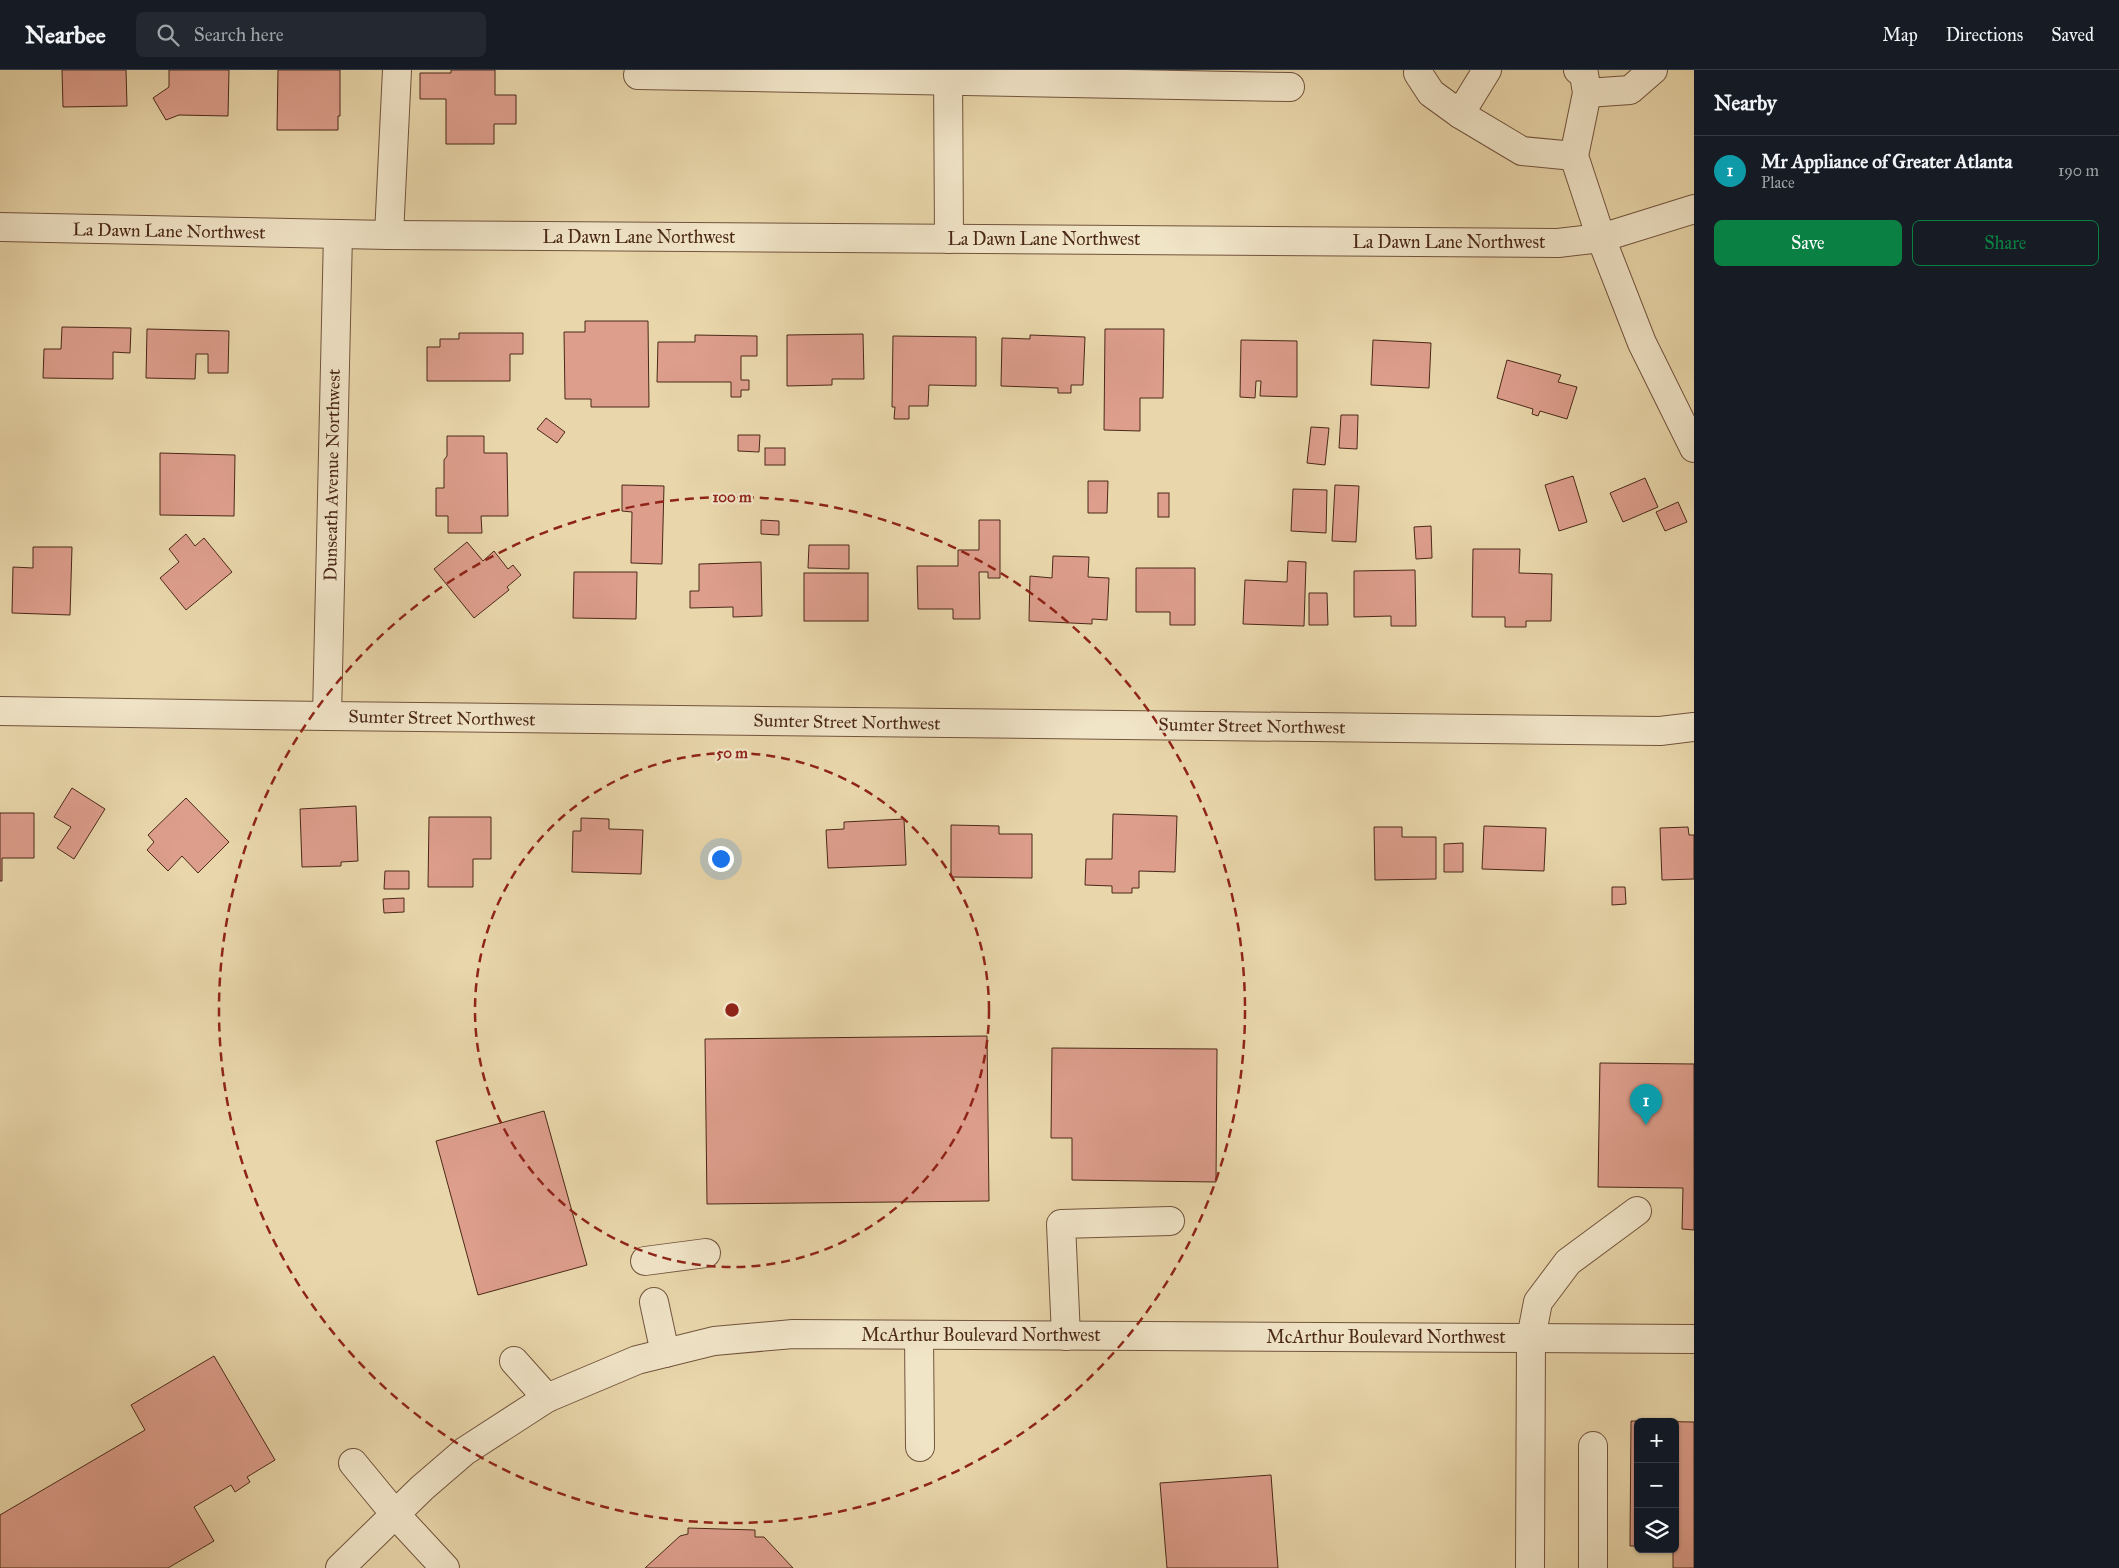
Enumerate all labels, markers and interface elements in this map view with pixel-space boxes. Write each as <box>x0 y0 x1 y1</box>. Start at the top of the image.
search box <box>136 12 486 57</box>
text: Nearbee <box>25 20 106 50</box>
icon: search <box>154 21 182 49</box>
text: Search here <box>194 23 284 46</box>
text: Map <box>1882 24 1918 46</box>
text: Directions <box>1946 24 2023 46</box>
text: Saved <box>2051 24 2094 46</box>
text: Nearby <box>1714 90 1777 116</box>
text: Mr Appliance of Greater Atlanta <box>1761 150 2013 173</box>
text: 1 <box>1727 161 1733 180</box>
text: 190 m <box>2058 161 2099 180</box>
text: Place <box>1761 173 1795 192</box>
street label: La Dawn Lane Northwest <box>72 218 266 244</box>
button: Save <box>1714 220 1902 266</box>
button: Share <box>1912 220 2099 266</box>
street label: La Dawn Lane Northwest <box>543 226 736 248</box>
street label: La Dawn Lane Northwest <box>948 228 1141 250</box>
street label: La Dawn Lane Northwest <box>1353 231 1546 253</box>
street label: Dunseath Avenue Northwest <box>319 368 345 581</box>
text: 100 m <box>712 488 752 506</box>
street label: Sumter Street Northwest <box>348 705 536 731</box>
street label: Sumter Street Northwest <box>753 709 941 735</box>
street label: Sumter Street Northwest <box>1158 713 1346 739</box>
text: 50 m <box>716 744 748 762</box>
your location <box>708 846 734 872</box>
centre of rings <box>723 1001 741 1019</box>
pin: 1 <box>1630 1084 1662 1125</box>
street label: McArthur Boulevard Northwest <box>861 1324 1101 1346</box>
street label: McArthur Boulevard Northwest <box>1266 1326 1506 1348</box>
map controls <box>1634 1418 1679 1553</box>
button: + <box>1634 1418 1679 1463</box>
button: − <box>1634 1463 1679 1508</box>
button: layers <box>1634 1508 1679 1553</box>

